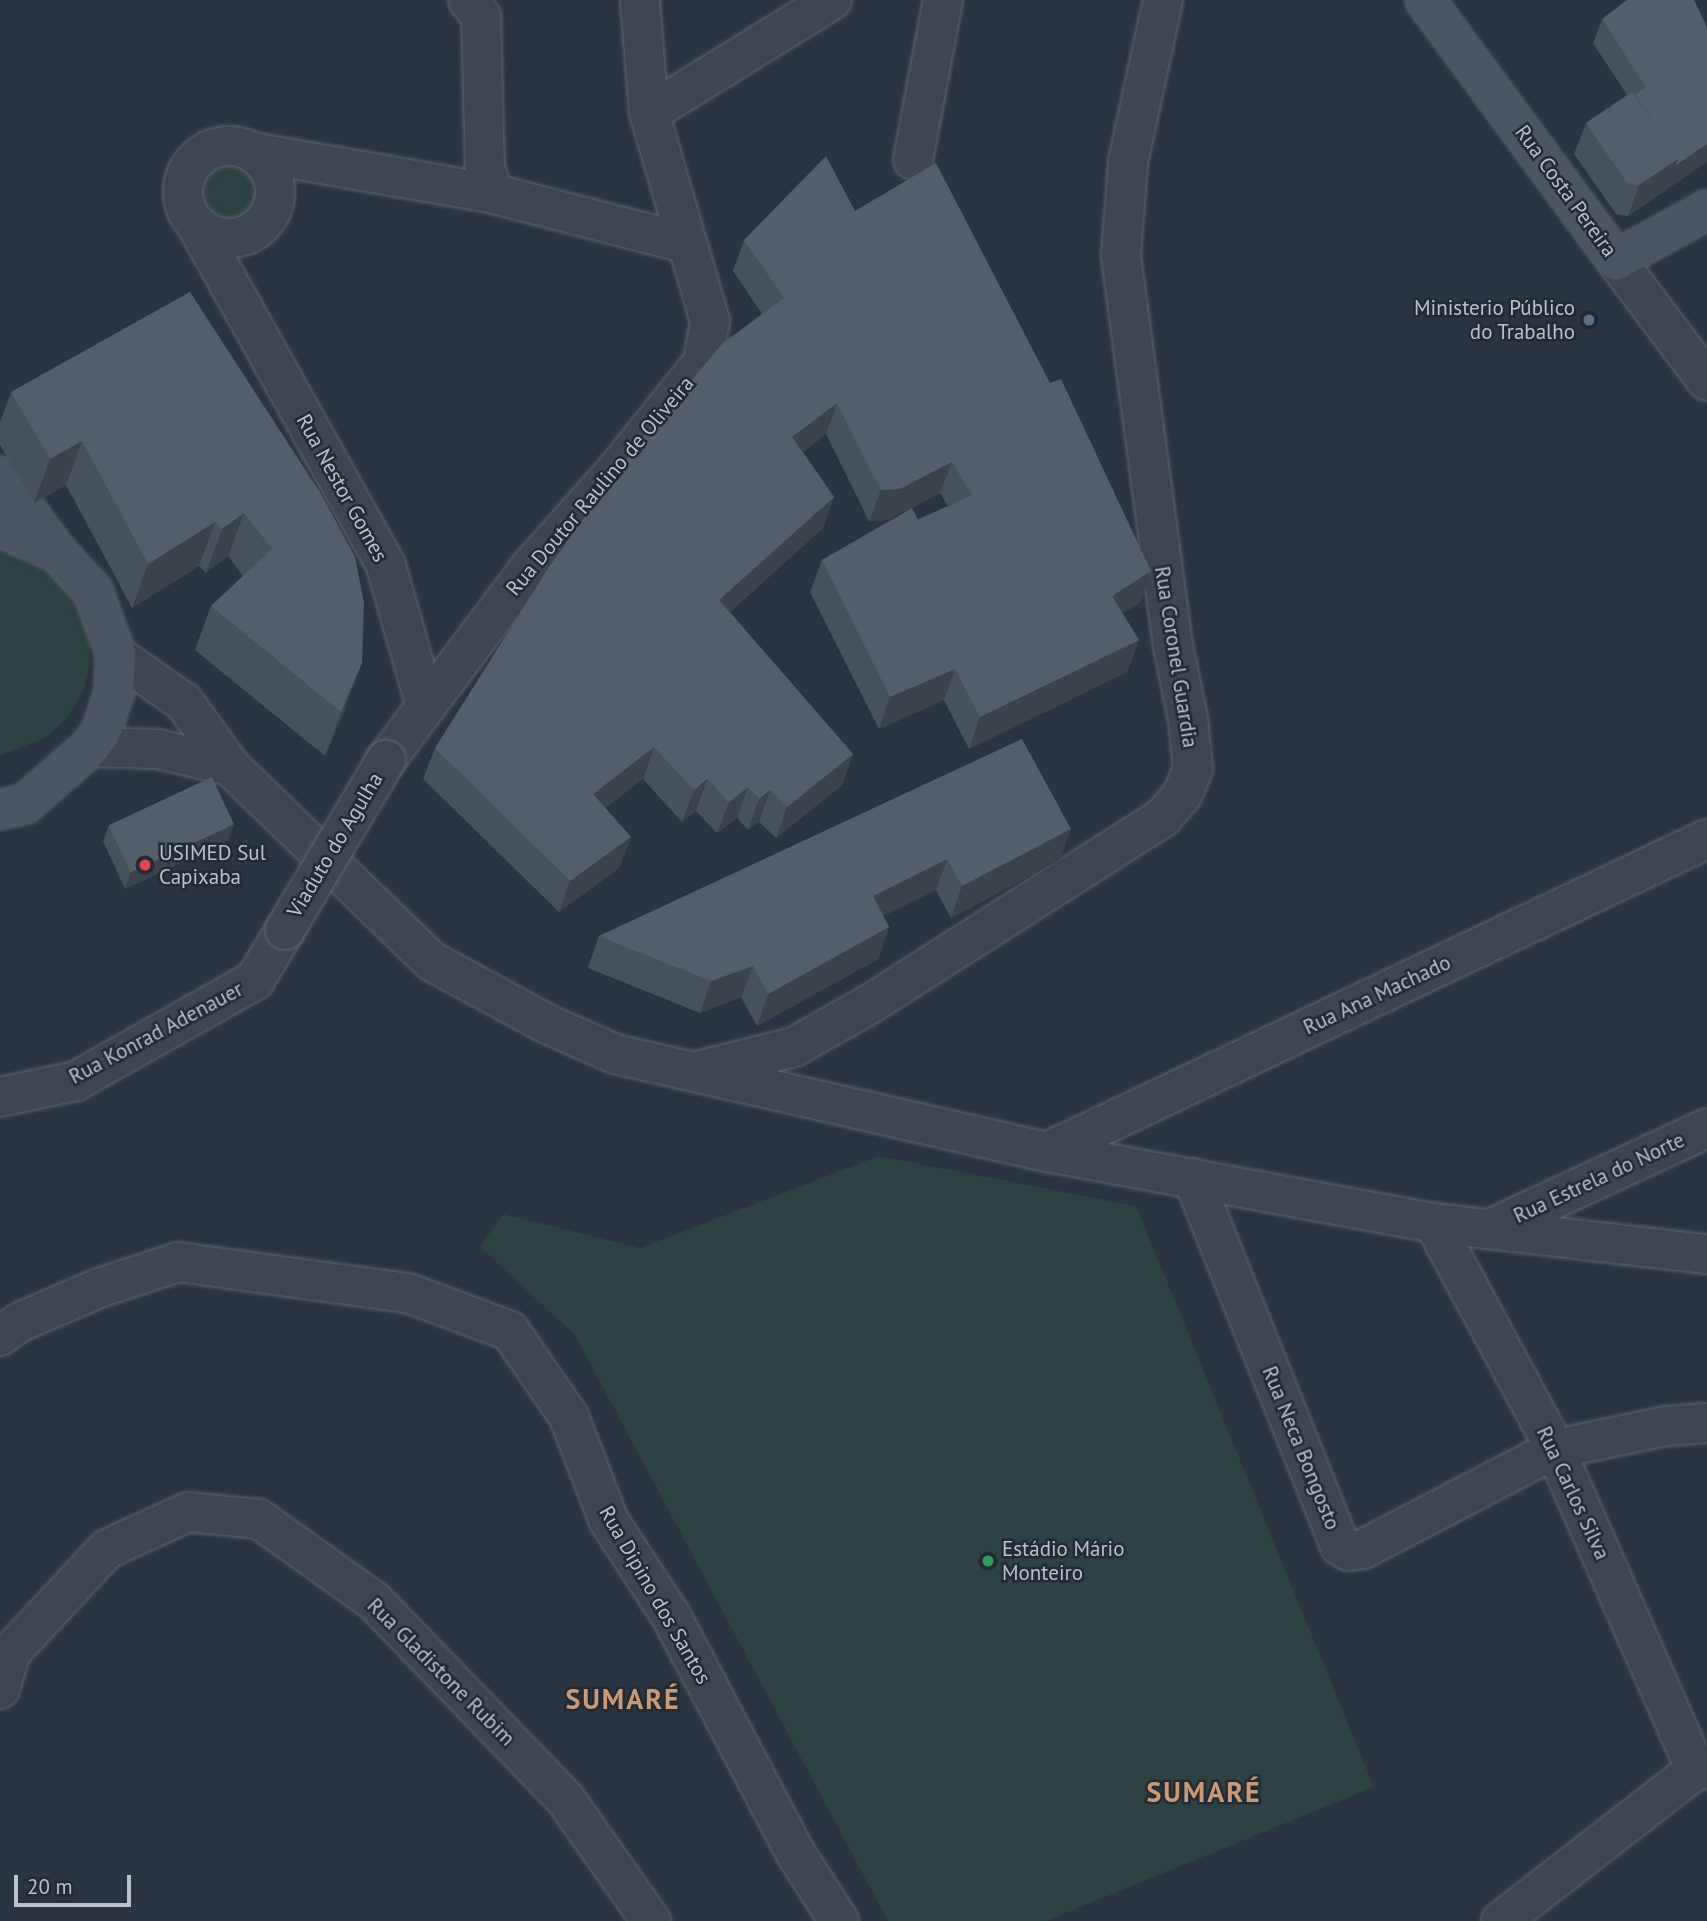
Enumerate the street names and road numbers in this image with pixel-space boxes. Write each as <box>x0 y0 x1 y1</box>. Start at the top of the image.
street label: Rua Costa Pereira <box>1510 120 1622 262</box>
street label: Rua Doutor Raulino de Oliveira <box>501 371 699 601</box>
street label: Rua Nestor Gomes <box>291 410 393 566</box>
street label: Rua Coronel Guardia <box>1149 564 1203 750</box>
street label: Viaduto do Agulha <box>282 768 388 922</box>
street label: Rua Ana Machado <box>1299 950 1455 1040</box>
street label: Rua Konrad Adenauer <box>64 976 248 1090</box>
street label: Rua Estrela do Norte <box>1510 1127 1688 1229</box>
street label: Rua Neca Bongosto <box>1257 1363 1345 1533</box>
street label: Rua Carlos Silva <box>1531 1422 1615 1564</box>
street label: Rua Dipino dos Santos <box>594 1502 716 1688</box>
street label: Rua Gladistone Rubim <box>362 1593 520 1751</box>

